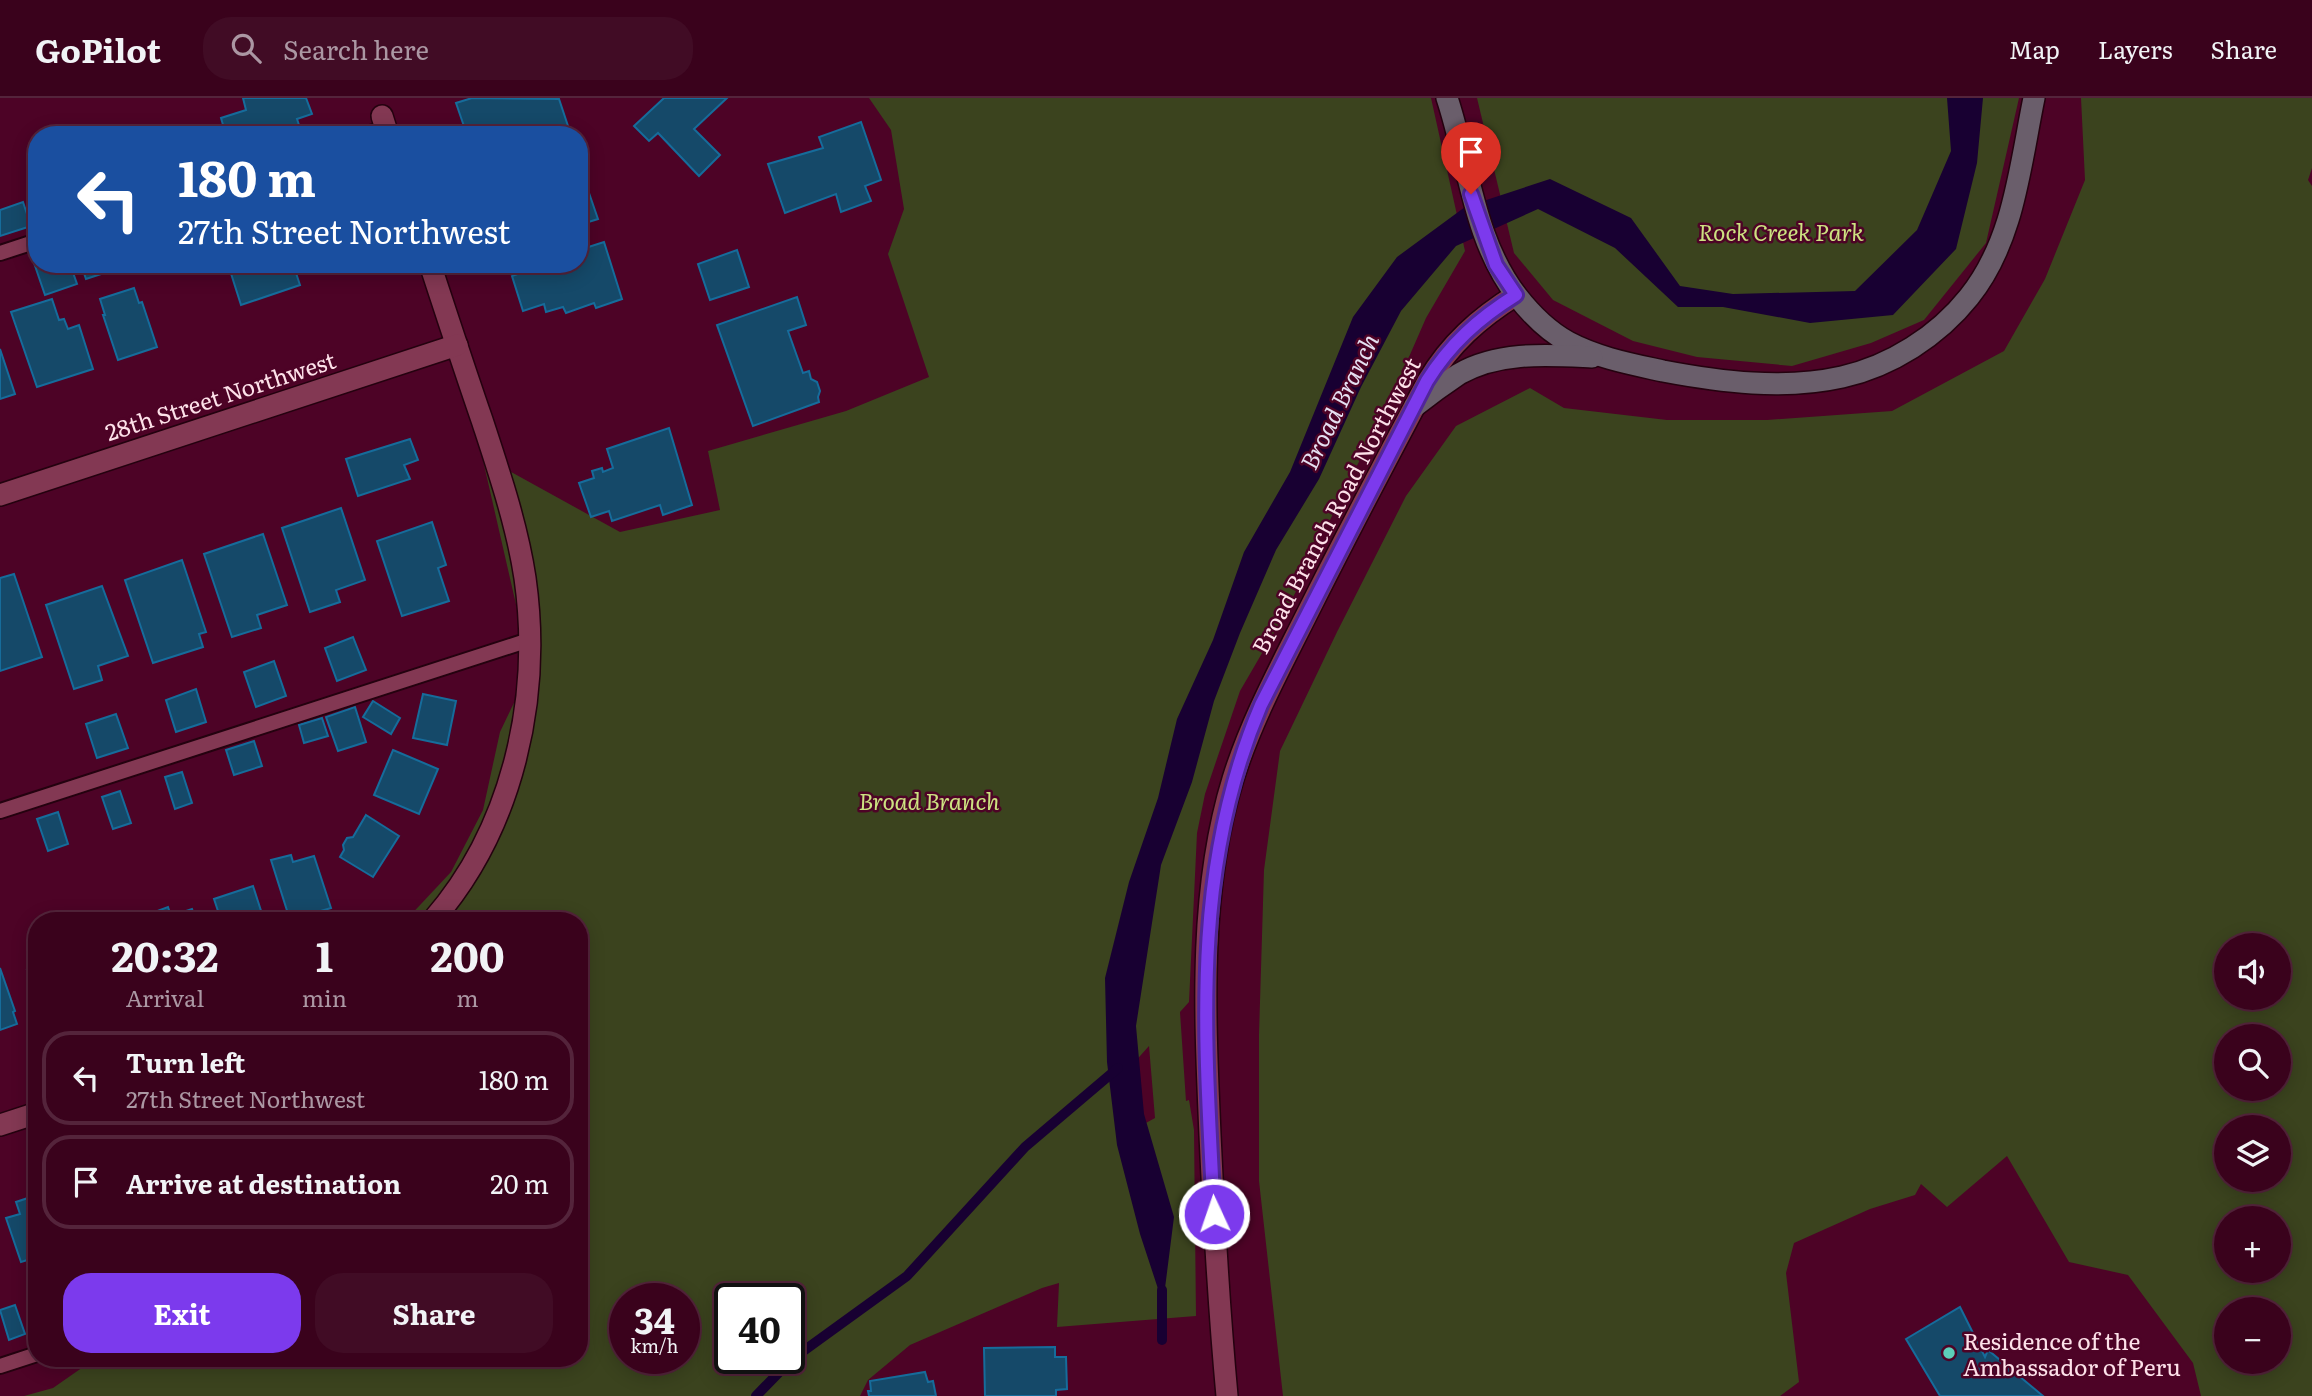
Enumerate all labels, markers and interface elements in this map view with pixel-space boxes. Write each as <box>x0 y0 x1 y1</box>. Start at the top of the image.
search box <box>203 17 693 80</box>
text: GoPilot <box>35 24 161 73</box>
icon: search <box>227 29 265 67</box>
text: Search here <box>283 29 429 68</box>
text: Map <box>2009 31 2060 66</box>
text: Layers <box>2098 31 2172 66</box>
text: Share <box>2210 31 2277 66</box>
pin <box>1441 122 1501 194</box>
icon: arrive <box>1452 133 1490 171</box>
text: 180 m <box>178 139 316 212</box>
icon: left <box>63 154 154 245</box>
text: 27th Street Northwest <box>178 206 510 254</box>
park label: Rock Creek Park <box>1698 214 1864 248</box>
water label: Broad Branch <box>1290 327 1386 475</box>
street label: 28th Street Northwest <box>101 342 340 448</box>
street label: Broad Branch Road Northwest <box>1242 350 1428 659</box>
park label: Broad Branch <box>858 783 1000 817</box>
text: 20:32 <box>111 923 219 985</box>
text: 1 <box>316 923 333 985</box>
text: 200 <box>430 923 505 985</box>
map controls <box>2214 933 2291 1374</box>
button: sound <box>2214 933 2291 1010</box>
text: Arrival <box>126 980 204 1014</box>
text: min <box>302 980 347 1014</box>
text: m <box>456 980 479 1014</box>
button: search <box>2214 1024 2291 1101</box>
text: Turn left <box>126 1042 245 1081</box>
icon: left <box>67 1059 105 1097</box>
text: 180 m <box>479 1059 549 1098</box>
text: 27th Street Northwest <box>126 1081 365 1115</box>
button: layers <box>2214 1115 2291 1192</box>
icon: arrive <box>67 1163 105 1201</box>
text: Arrive at destination <box>126 1163 401 1202</box>
text: 20 m <box>490 1163 549 1202</box>
position arrow <box>1177 1177 1251 1251</box>
button: + <box>2214 1206 2291 1283</box>
button: Exit <box>63 1273 301 1353</box>
button: Share <box>315 1273 553 1353</box>
speed limit sign: 40 <box>714 1283 805 1374</box>
text: 34 <box>634 1293 675 1345</box>
button: − <box>2214 1297 2291 1374</box>
place label: Residence of the Ambassador of Peru <box>1963 1323 2181 1383</box>
text: km/h <box>631 1332 678 1359</box>
marker: Residence of the Ambassador of Peru <box>1941 1345 1957 1361</box>

